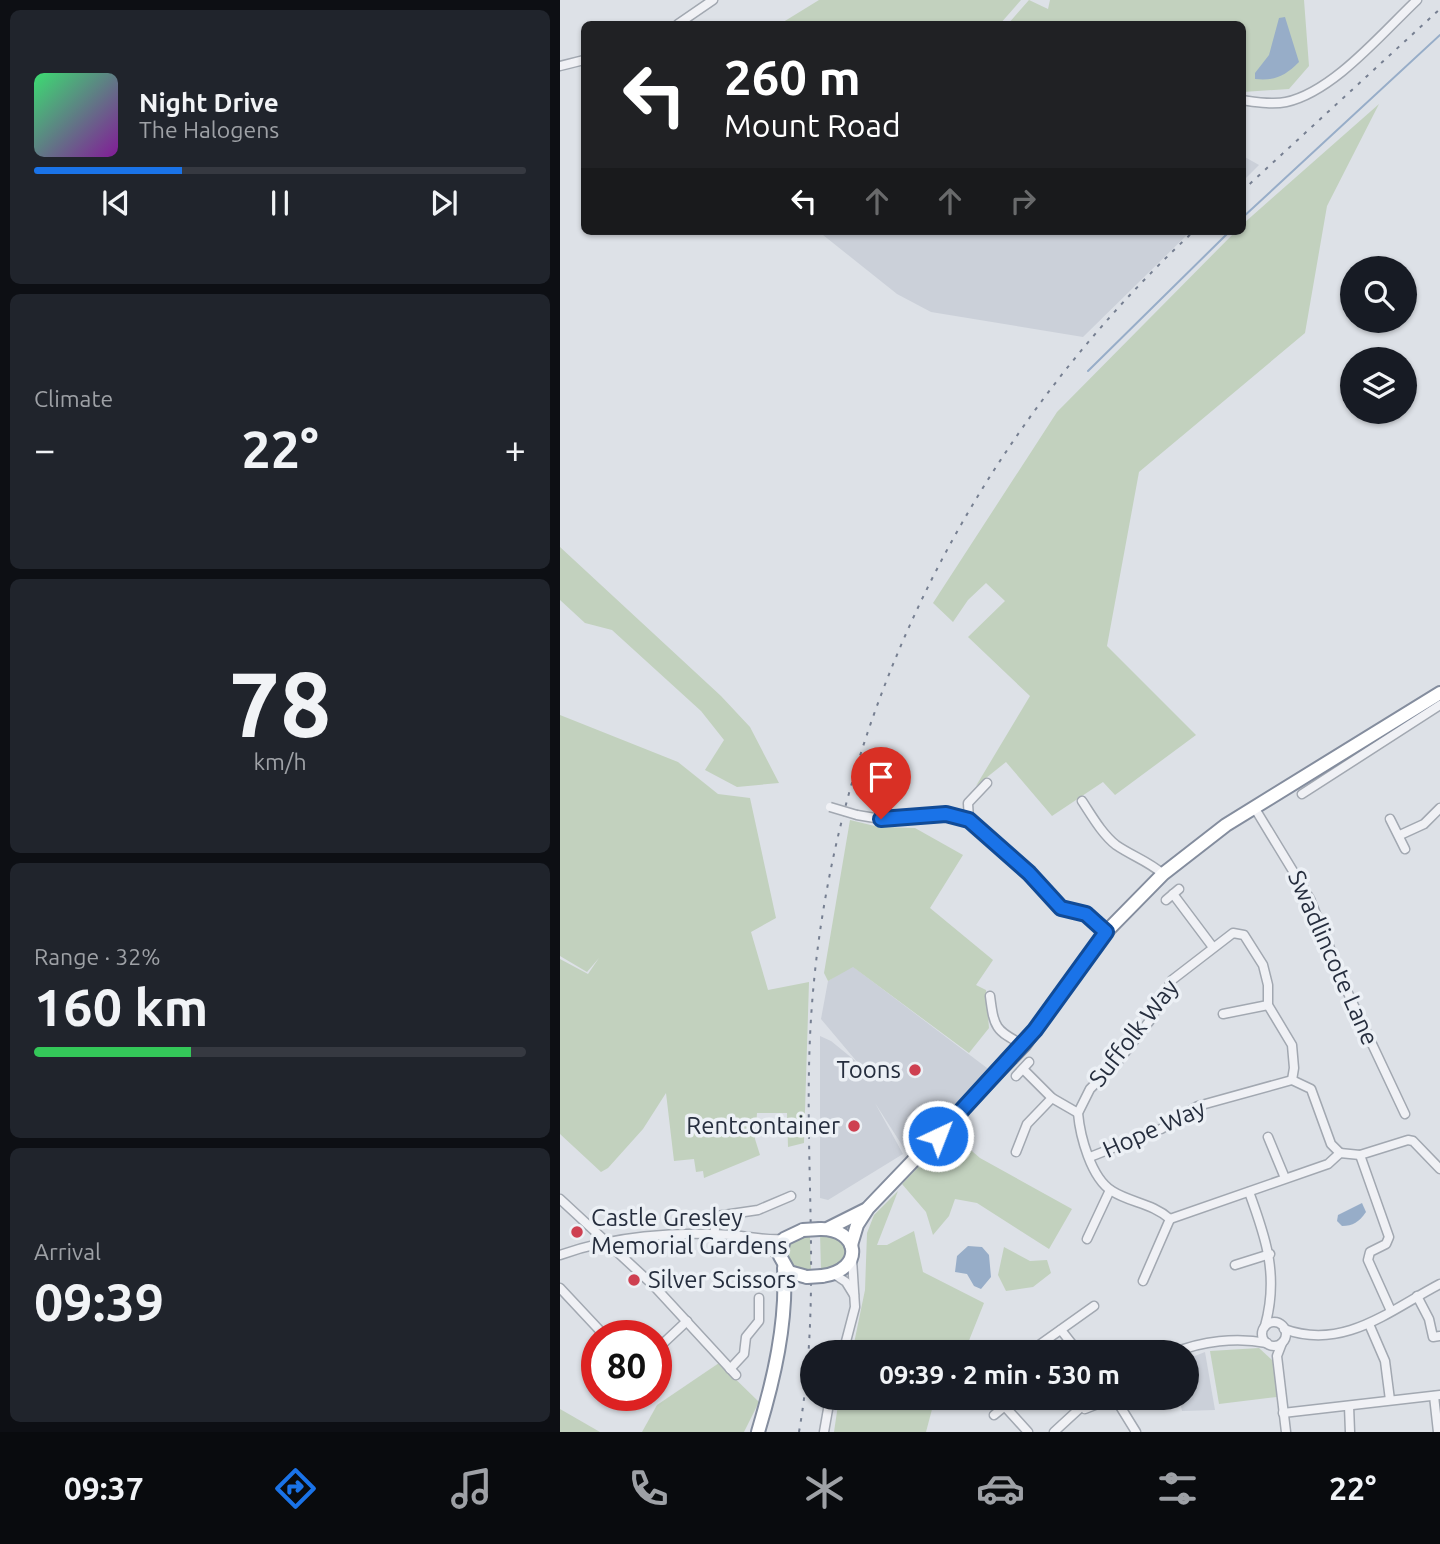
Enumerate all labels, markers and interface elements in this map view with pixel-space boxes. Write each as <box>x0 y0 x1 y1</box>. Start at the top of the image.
icon: left <box>609 49 700 140</box>
text: 260 m <box>724 49 861 104</box>
text: Night Drive <box>139 88 279 117</box>
text: Mount Road <box>724 107 901 143</box>
text: The Halogens <box>139 117 279 142</box>
icon: left <box>785 182 823 220</box>
icon: ahead <box>858 182 896 220</box>
icon: ahead <box>931 182 969 220</box>
icon: right <box>1004 182 1042 220</box>
icon: previous <box>97 184 135 222</box>
icon: pause <box>261 184 299 222</box>
icon: next <box>425 184 463 222</box>
map controls <box>1340 256 1417 424</box>
button: search <box>1340 256 1417 333</box>
button: layers <box>1340 347 1417 424</box>
text: Climate <box>34 386 113 411</box>
text: 22° <box>241 420 319 478</box>
text: − <box>34 428 55 470</box>
text: + <box>505 428 526 470</box>
text: 78 <box>229 652 331 754</box>
pin <box>851 747 911 819</box>
text: km/h <box>253 749 307 774</box>
icon: arrive <box>862 758 900 796</box>
street label: Swadlincote Lane <box>1283 866 1384 1049</box>
text: Range · 32% <box>34 944 161 969</box>
street label: Suffolk Way <box>1084 974 1184 1091</box>
text: 160 km <box>34 978 208 1036</box>
place label: Toons <box>837 1056 901 1083</box>
marker: Toons <box>907 1062 923 1078</box>
street label: Hope Way <box>1098 1094 1210 1163</box>
position arrow <box>901 1099 975 1173</box>
place label: Rentcontainer <box>686 1112 840 1139</box>
marker: Rentcontainer <box>846 1118 862 1134</box>
place label: Castle Gresley Memorial Gardens <box>591 1204 788 1259</box>
marker: Castle Gresley Memorial Gardens <box>569 1224 585 1240</box>
text: Arrival <box>34 1239 101 1264</box>
place label: Silver Scissors <box>648 1266 796 1293</box>
marker: Silver Scissors <box>626 1272 642 1288</box>
text: 09:39 <box>34 1273 164 1331</box>
speed limit sign: 80 <box>581 1320 672 1411</box>
text: 09:39 · 2 min · 530 m <box>879 1360 1120 1389</box>
icon: directions <box>271 1464 320 1513</box>
icon: music <box>447 1464 496 1513</box>
icon: phone <box>624 1464 673 1513</box>
icon: climate <box>800 1464 849 1513</box>
icon: car <box>976 1464 1025 1513</box>
icon: filters <box>1153 1464 1202 1513</box>
text: 09:37 <box>64 1470 144 1506</box>
text: 22° <box>1329 1470 1376 1506</box>

